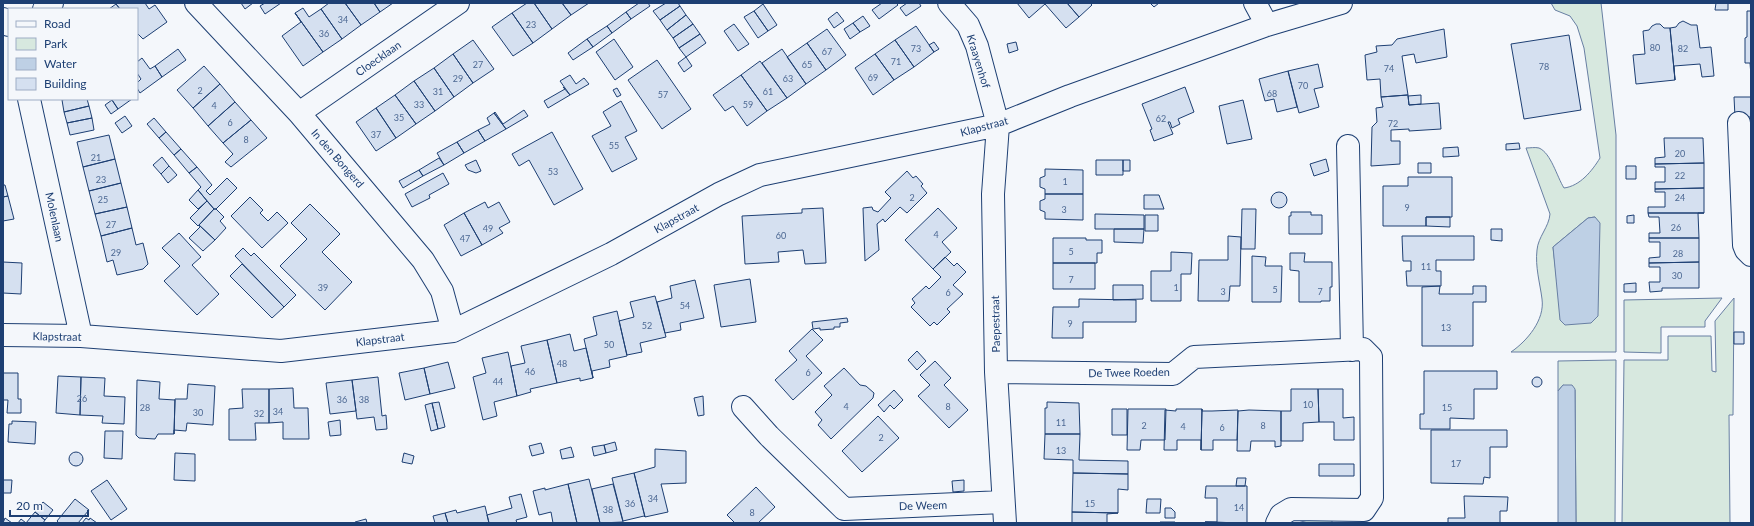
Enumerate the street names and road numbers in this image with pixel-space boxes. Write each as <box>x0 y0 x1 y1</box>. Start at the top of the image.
street label: Kraayenhof <box>965 33 993 90</box>
street label: Cloecklaan <box>353 38 403 78</box>
street label: Klapstraat <box>959 113 1009 139</box>
street label: In den Bongerd <box>309 126 367 190</box>
street label: Molenlaan <box>43 191 67 243</box>
street label: Klapstraat <box>651 200 701 236</box>
street label: Paepestraat <box>988 295 1002 353</box>
street label: Klapstraat <box>32 329 82 343</box>
street label: Klapstraat <box>355 330 405 348</box>
street label: De Twee Roeden <box>1088 365 1170 379</box>
street label: De Weem <box>899 498 947 512</box>

